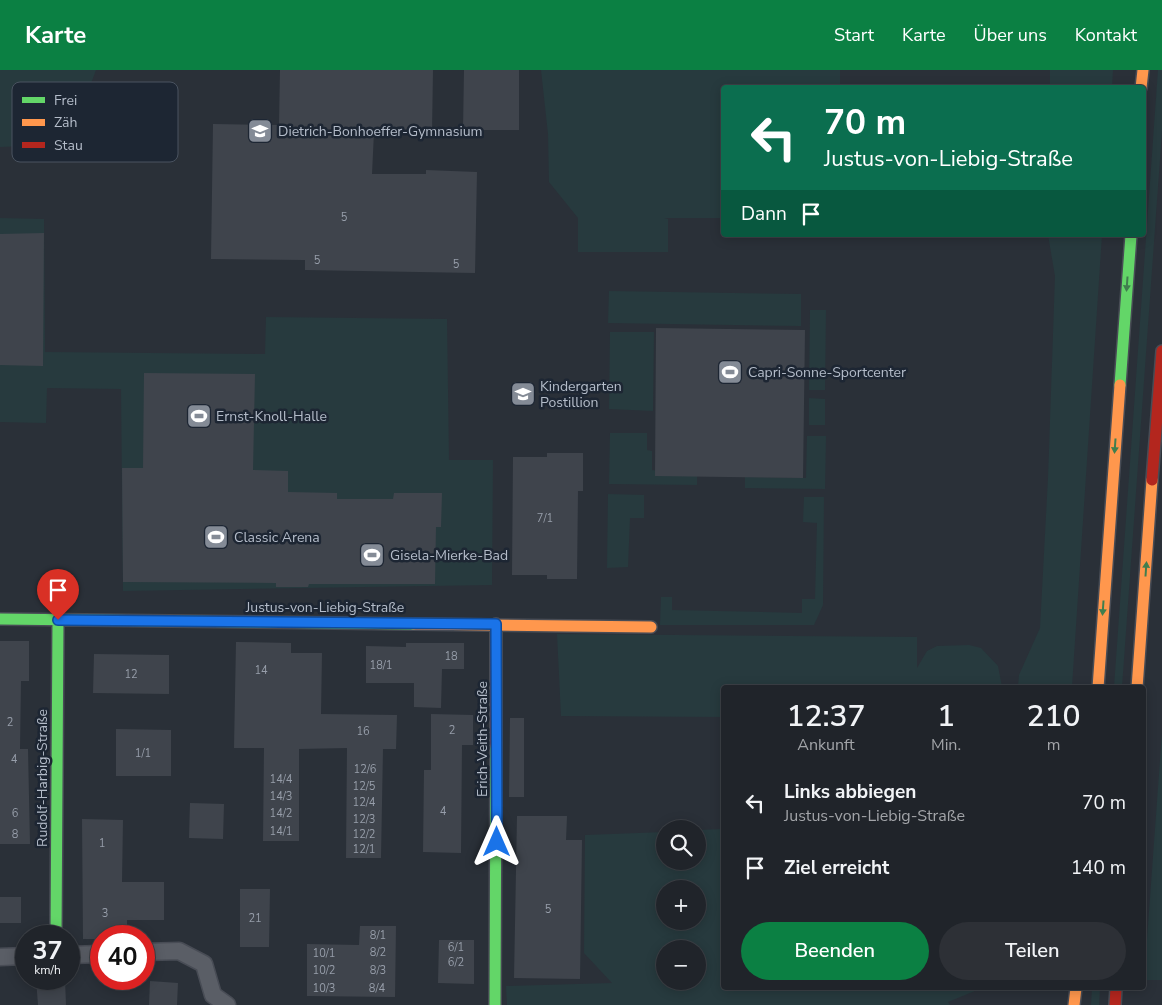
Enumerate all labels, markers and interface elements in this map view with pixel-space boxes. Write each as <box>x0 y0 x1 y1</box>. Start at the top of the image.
text: Karte <box>25 19 86 51</box>
text: Start <box>834 23 874 47</box>
text: Karte <box>902 23 946 47</box>
text: Über uns <box>974 23 1047 47</box>
text: Kontakt <box>1075 23 1137 47</box>
legend <box>12 82 178 162</box>
text: Frei <box>54 91 77 110</box>
text: 70 m <box>824 99 906 146</box>
icon: left <box>741 105 806 170</box>
text: Zäh <box>54 113 77 132</box>
school or university icon: Dietrich-Bonhoeffer-Gymnasium <box>247 118 273 144</box>
place label: Dietrich-Bonhoeffer-Gymnasium <box>278 122 483 141</box>
text: Stau <box>54 136 83 155</box>
text: Justus-von-Liebig-Straße <box>824 144 1073 174</box>
icon: arrive <box>797 200 825 228</box>
text: Dann <box>741 201 787 227</box>
house number: 5 <box>341 210 348 225</box>
house number: 5 <box>314 253 321 268</box>
house number: 5 <box>453 257 460 272</box>
one-way arrow <box>1123 276 1131 292</box>
sports icon: Capri-Sonne-Sportcenter <box>717 359 743 385</box>
place label: Capri-Sonne-Sportcenter <box>748 363 906 382</box>
place label: Kindergarten Postillion <box>540 377 622 412</box>
school or university icon: Kindergarten Postillion <box>510 381 536 407</box>
sports icon: Ernst-Knoll-Halle <box>186 403 212 429</box>
place label: Ernst-Knoll-Halle <box>216 407 327 426</box>
one-way arrow <box>1111 438 1119 454</box>
house number: 7/1 <box>537 511 553 526</box>
sports icon: Classic Arena <box>203 524 229 550</box>
place label: Classic Arena <box>234 528 320 547</box>
sports icon: Gisela-Mierke-Bad <box>359 542 385 568</box>
place label: Gisela-Mierke-Bad <box>390 546 508 565</box>
one-way arrow <box>1142 561 1150 577</box>
pin <box>37 569 79 620</box>
icon: arrive <box>44 576 72 604</box>
street label: Justus-von-Liebig-Straße <box>245 598 404 617</box>
one-way arrow <box>1099 600 1107 616</box>
house number: 18 <box>444 649 458 664</box>
house number: 18/1 <box>370 658 392 673</box>
house number: 14 <box>254 663 268 678</box>
house number: 12 <box>124 667 138 682</box>
street label: Erich-Veith-Straße <box>473 681 492 797</box>
text: 12:37 <box>786 696 866 737</box>
text: 1 <box>937 696 955 737</box>
text: 210 <box>1027 696 1081 737</box>
street label: Rudolf-Harbig-Straße <box>33 709 52 847</box>
house number: 2 <box>7 715 13 730</box>
house number: 2 <box>449 723 455 738</box>
house number: 16 <box>356 724 370 739</box>
text: Ankunft <box>797 734 855 756</box>
text: Min. <box>931 734 961 756</box>
text: m <box>1047 734 1060 756</box>
house number: 1/1 <box>135 746 151 761</box>
house number: 4 <box>11 752 18 767</box>
house number: 12/6 <box>354 762 377 777</box>
house number: 14/4 <box>270 772 293 787</box>
house number: 12/5 <box>353 779 376 794</box>
text: Links abbiegen <box>784 779 916 805</box>
house number: 14/3 <box>270 789 292 804</box>
icon: left <box>741 789 769 817</box>
text: 70 m <box>1082 790 1126 816</box>
house number: 12/4 <box>353 795 376 810</box>
house number: 4 <box>440 804 447 819</box>
text: Justus-von-Liebig-Straße <box>784 805 965 827</box>
house number: 6 <box>12 806 19 821</box>
house number: 14/2 <box>270 806 292 821</box>
house number: 12/3 <box>353 812 375 827</box>
position arrow <box>470 815 522 867</box>
map controls <box>656 820 706 990</box>
button: search <box>656 820 706 870</box>
house number: 14/1 <box>270 824 292 839</box>
house number: 8 <box>12 827 19 842</box>
house number: 12/2 <box>353 827 375 842</box>
house number: 1 <box>99 836 105 851</box>
house number: 12/1 <box>353 842 375 857</box>
icon: arrive <box>741 854 769 882</box>
text: Ziel erreicht <box>784 855 889 881</box>
text: 140 m <box>1071 855 1126 881</box>
button: + <box>656 880 706 930</box>
house number: 5 <box>545 902 552 917</box>
house number: 3 <box>102 906 108 921</box>
house number: 21 <box>248 911 262 926</box>
button: Beenden <box>741 922 929 980</box>
button: Teilen <box>939 922 1126 980</box>
speed limit sign: 40 <box>90 925 155 990</box>
house number: 8/1 <box>370 928 386 943</box>
text: 37 <box>32 934 63 968</box>
house number: 6/1 <box>448 940 464 955</box>
button: − <box>656 940 706 990</box>
house number: 8/2 <box>370 945 386 960</box>
house number: 10/1 <box>313 946 335 961</box>
house number: 6/2 <box>448 955 464 970</box>
text: km/h <box>34 962 61 978</box>
house number: 10/2 <box>313 963 335 978</box>
house number: 8/3 <box>370 963 386 978</box>
house number: 10/3 <box>313 981 335 996</box>
house number: 8/4 <box>369 981 386 996</box>

